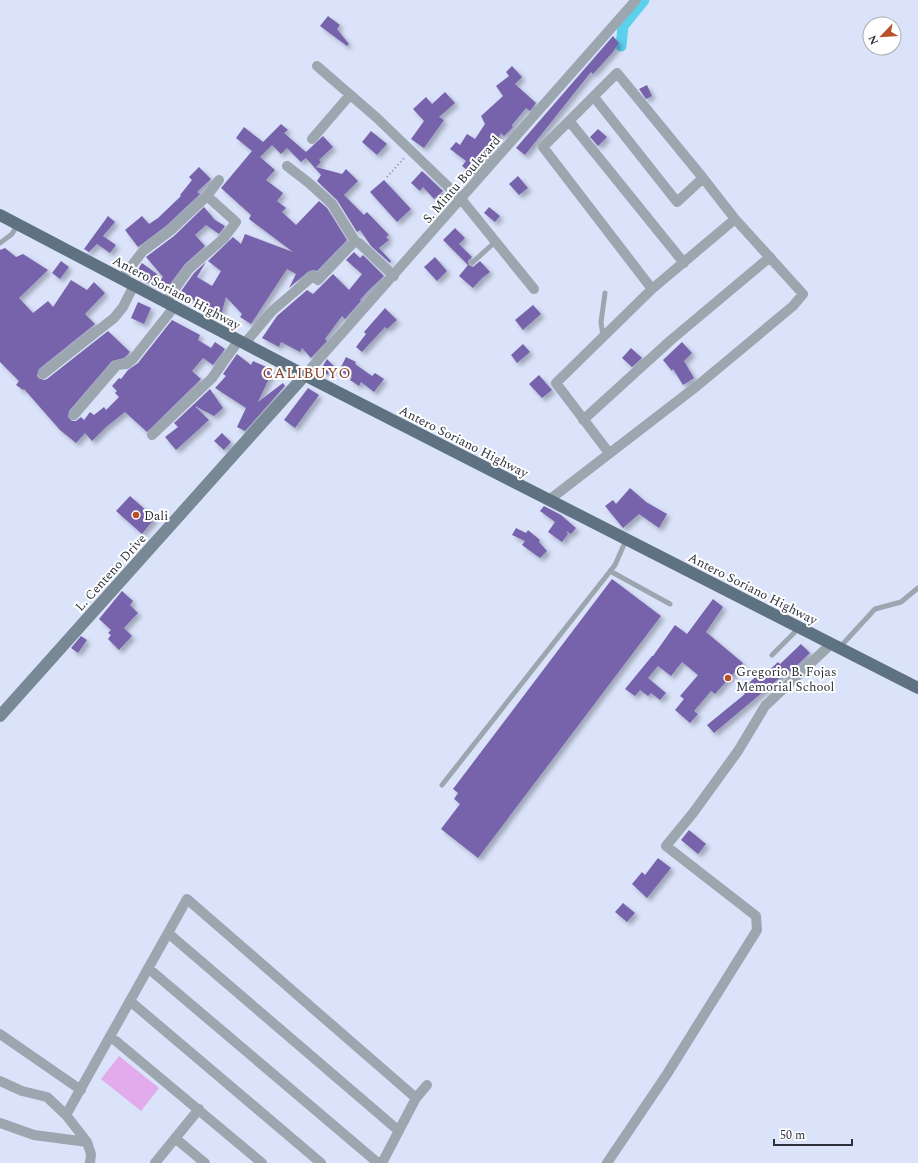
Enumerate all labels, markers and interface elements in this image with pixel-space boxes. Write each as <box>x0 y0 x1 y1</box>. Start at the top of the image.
north arrow <box>862 16 902 56</box>
text: N <box>864 32 883 48</box>
street label: S. Mintu Boulevard <box>418 131 506 228</box>
street label: Antero Soriano Highway <box>109 251 245 336</box>
district label: CALIBUYO <box>262 362 352 385</box>
street label: Antero Soriano Highway <box>395 401 532 484</box>
place label: Dali <box>144 506 168 526</box>
marker: Dali <box>131 510 141 520</box>
street label: L. Centeno Drive <box>70 529 151 616</box>
street label: Antero Soriano Highway <box>684 548 821 631</box>
place label: Gregorio B. Fojas Memorial School <box>736 662 837 697</box>
marker: Gregorio B. Fojas Memorial School <box>723 673 733 683</box>
scale bar <box>774 1121 852 1147</box>
text: 50 m <box>780 1126 805 1145</box>

